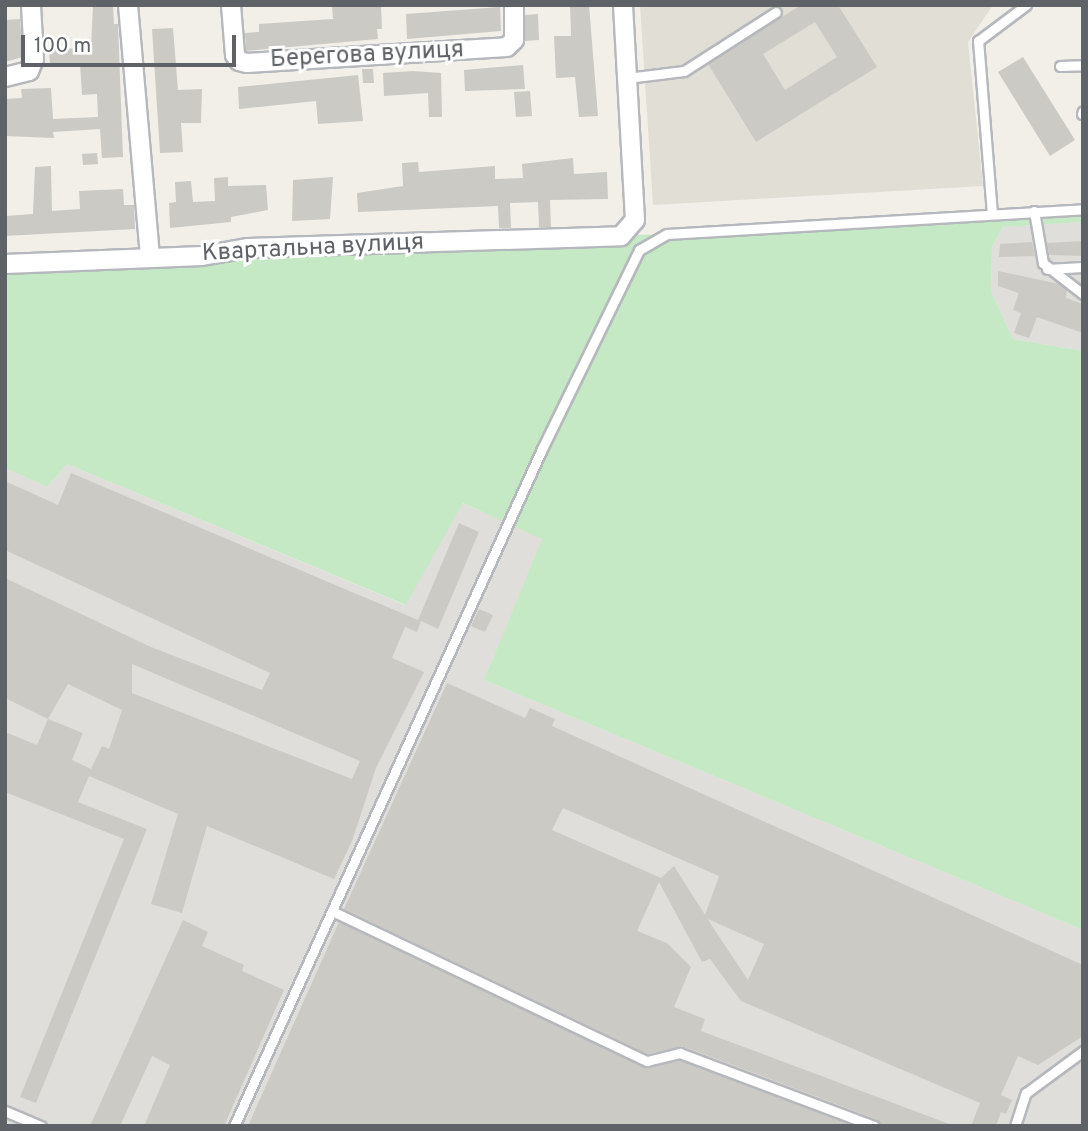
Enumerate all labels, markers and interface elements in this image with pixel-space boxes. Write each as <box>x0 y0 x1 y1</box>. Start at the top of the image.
scale bar <box>24 21 240 65</box>
text: 100 m <box>34 33 91 60</box>
street label: Берегова вулиця <box>269 37 465 75</box>
street label: Квартальна вулиця <box>201 229 425 269</box>

